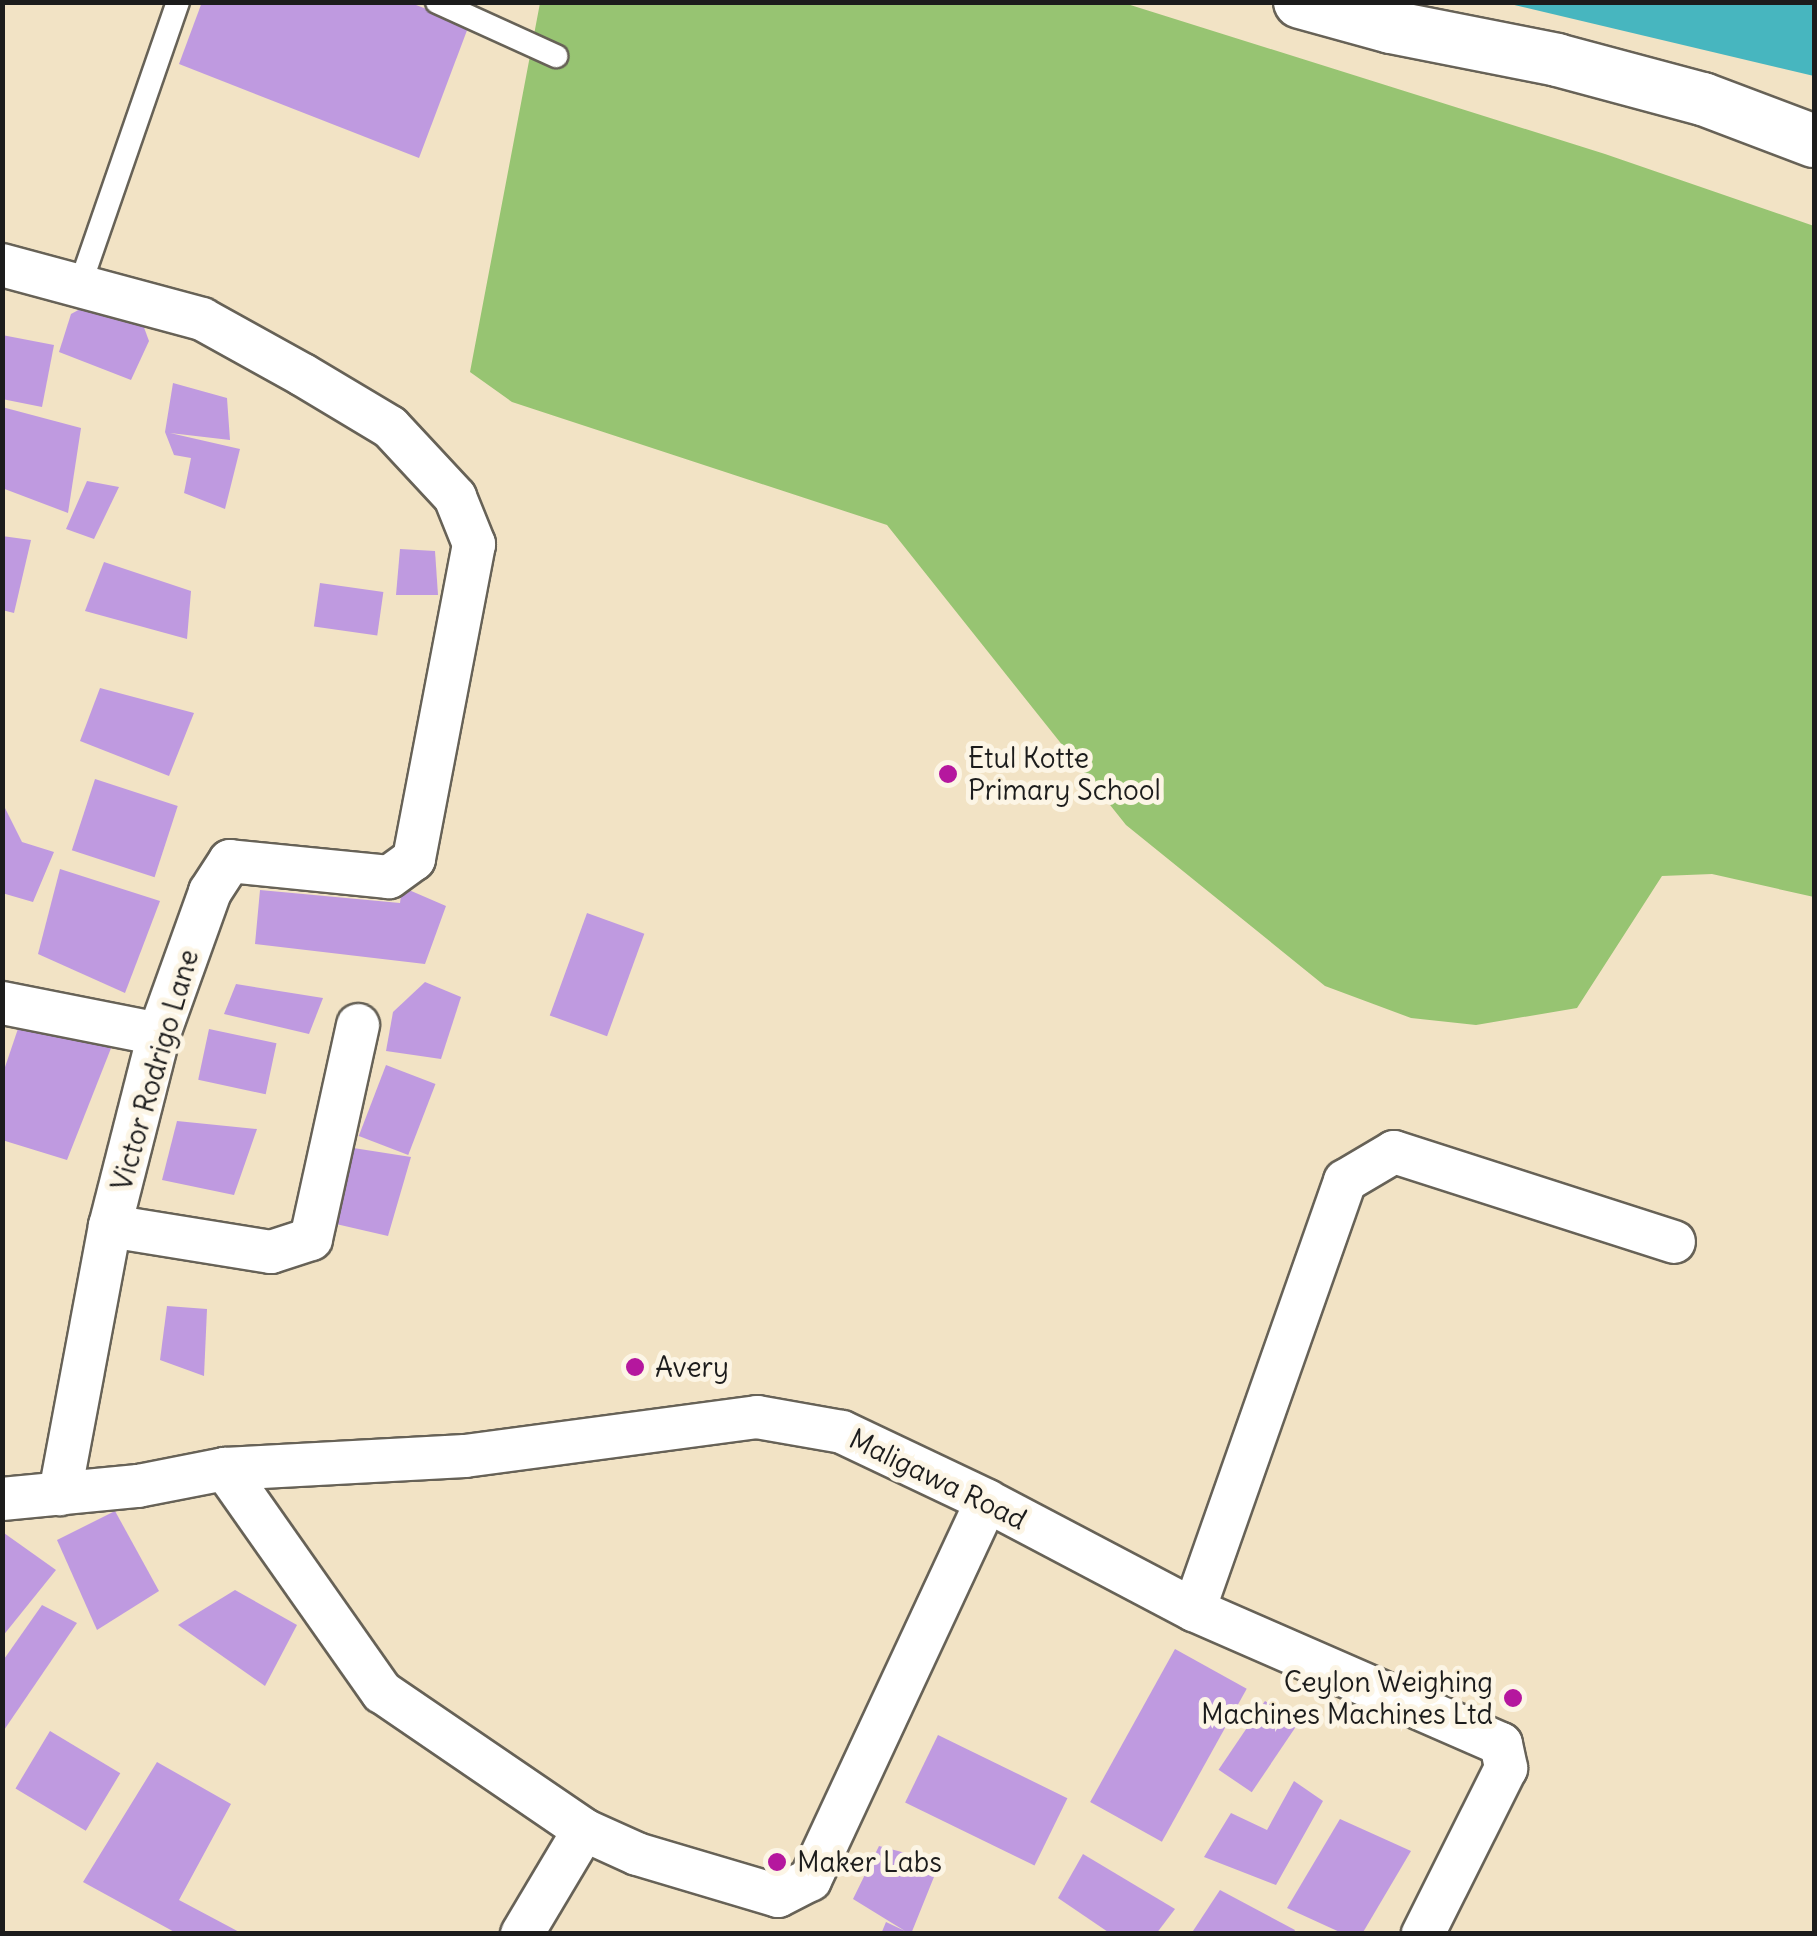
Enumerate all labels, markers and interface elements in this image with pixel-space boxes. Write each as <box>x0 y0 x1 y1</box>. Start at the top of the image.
place label: Etul Kotte Primary School <box>968 741 1161 807</box>
marker: Etul Kotte Primary School <box>937 763 959 785</box>
street label: Victor Rodrigo Lane <box>105 946 205 1194</box>
place label: Avery <box>655 1350 729 1384</box>
marker: Avery <box>624 1356 646 1378</box>
street label: Maligawa Road <box>844 1422 1032 1536</box>
place label: Ceylon Weighing Machines Machines Ltd <box>1201 1665 1493 1731</box>
marker: Ceylon Weighing Machines Machines Ltd <box>1502 1687 1524 1709</box>
place label: Maker Labs <box>797 1845 942 1879</box>
marker: Maker Labs <box>766 1851 788 1873</box>

